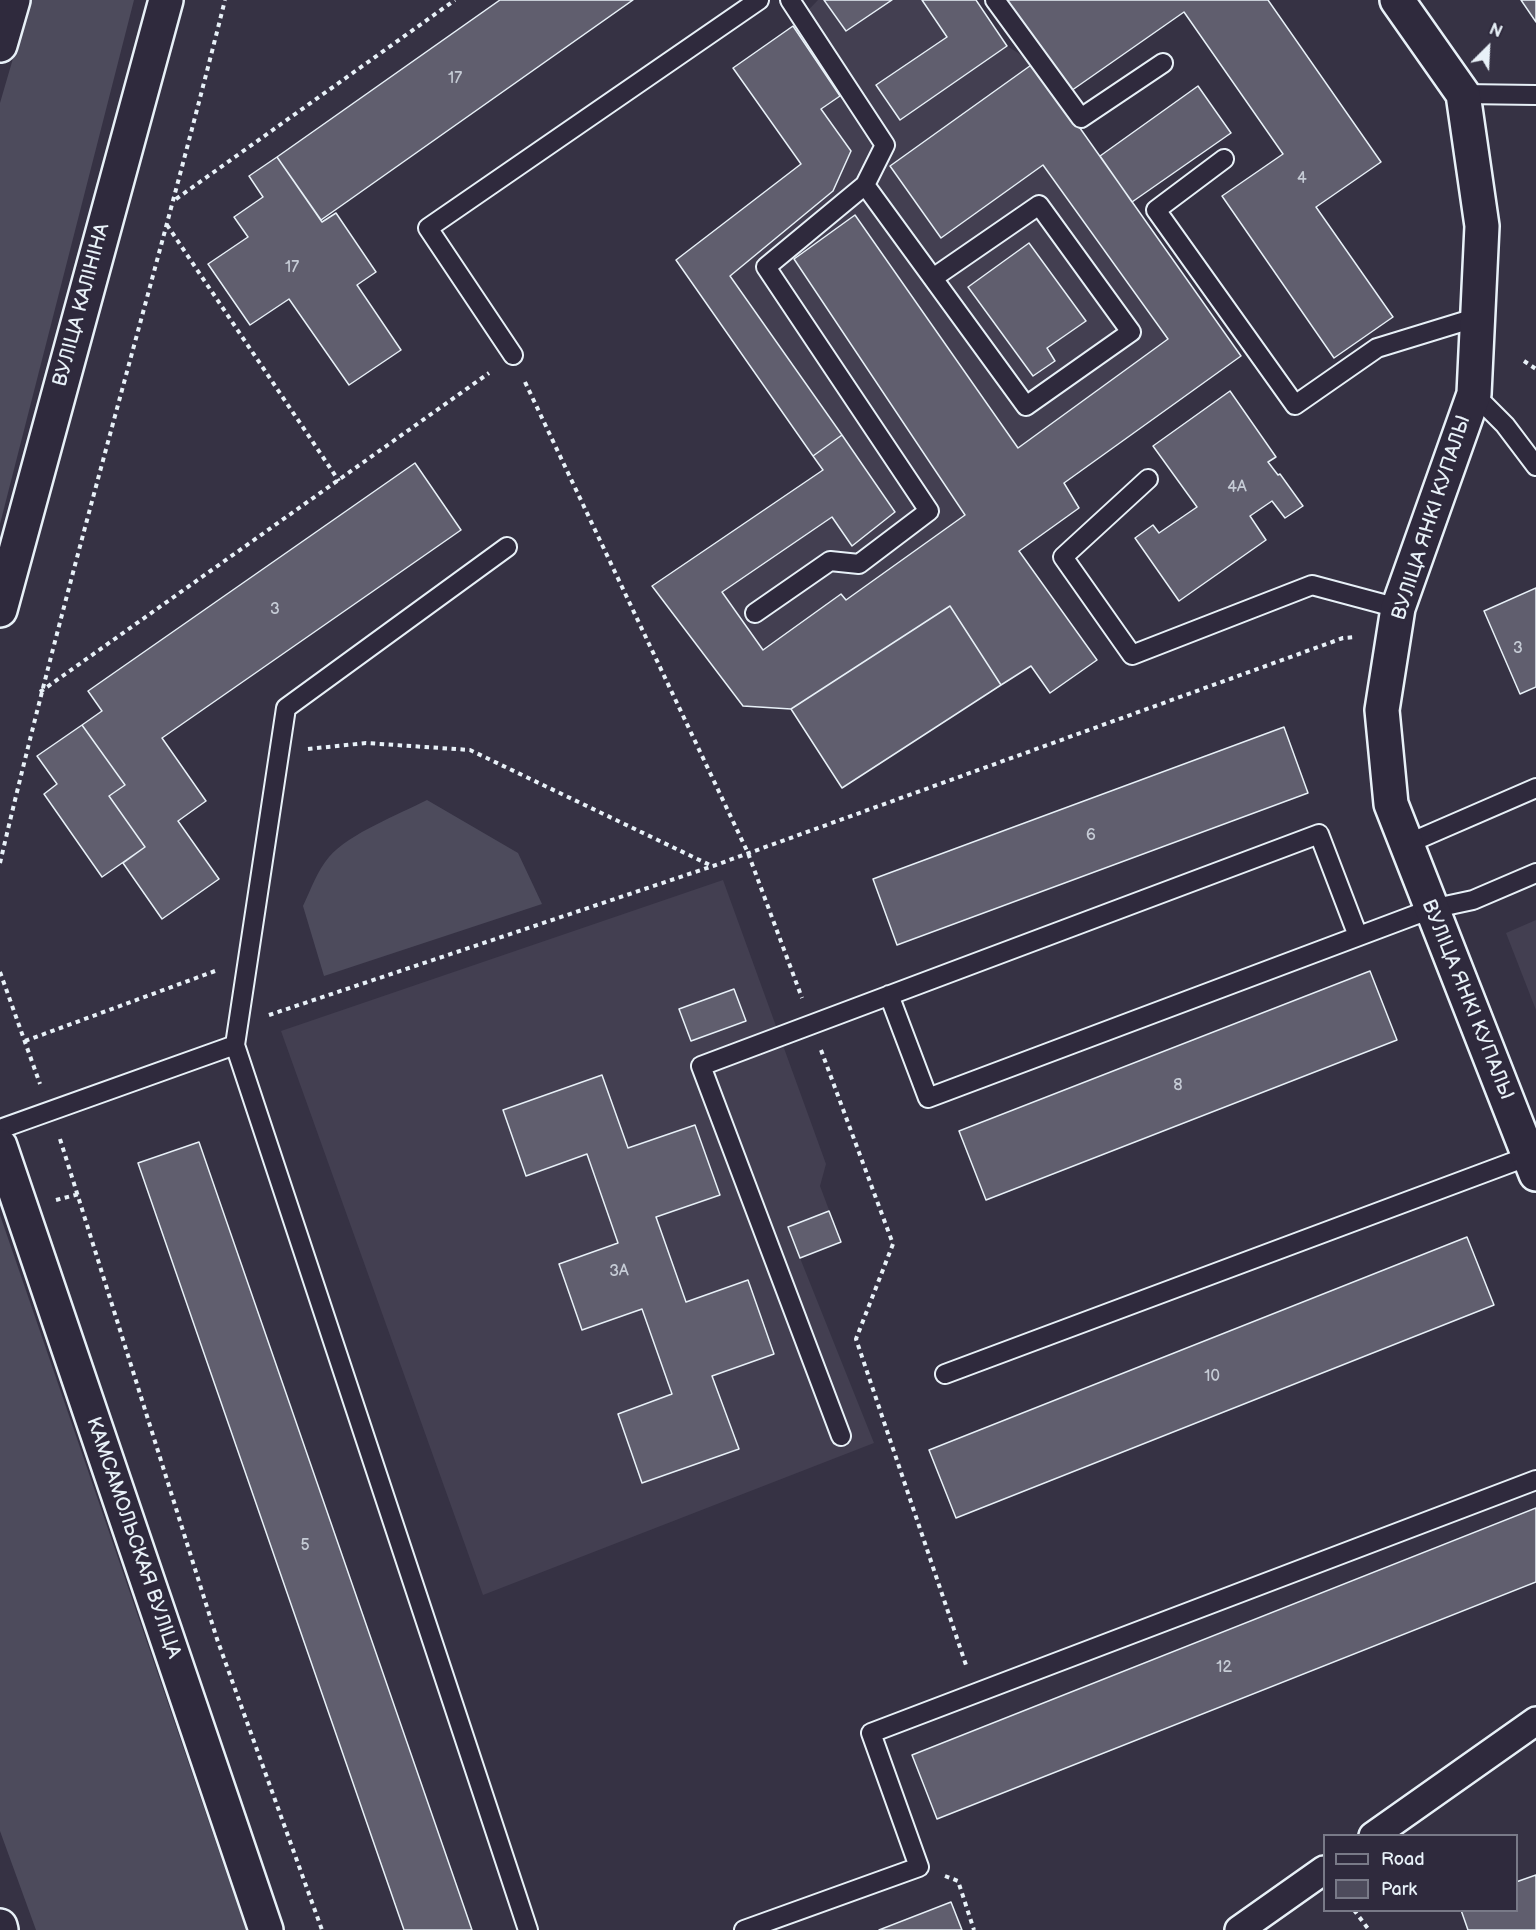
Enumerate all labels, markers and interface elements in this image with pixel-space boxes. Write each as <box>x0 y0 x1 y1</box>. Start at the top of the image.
north arrow <box>1458 18 1518 78</box>
text: N <box>1486 20 1505 42</box>
house number: 17 <box>448 69 462 89</box>
house number: 4 <box>1297 169 1307 189</box>
street label: ВУЛІЦА КАЛІНІНА <box>49 221 115 389</box>
house number: 17 <box>285 258 299 278</box>
street label: ВУЛІЦА ЯНКІ КУПАЛЫ <box>1388 413 1476 623</box>
house number: 4А <box>1227 478 1247 498</box>
house number: 3 <box>270 600 280 620</box>
house number: 3 <box>1513 639 1523 659</box>
house number: 6 <box>1086 826 1096 846</box>
street label: ВУЛІЦА ЯНКІ КУПАЛЫ <box>1416 896 1518 1104</box>
house number: 8 <box>1173 1076 1183 1096</box>
house number: 3А <box>609 1262 629 1282</box>
house number: 10 <box>1204 1367 1220 1387</box>
street label: КАМСАМОЛЬСКАЯ ВУЛІЦА <box>80 1414 186 1662</box>
house number: 5 <box>300 1536 310 1556</box>
house number: 12 <box>1216 1658 1232 1678</box>
legend <box>1323 1834 1518 1912</box>
text: Road <box>1381 1849 1425 1870</box>
text: Park <box>1381 1879 1417 1900</box>

